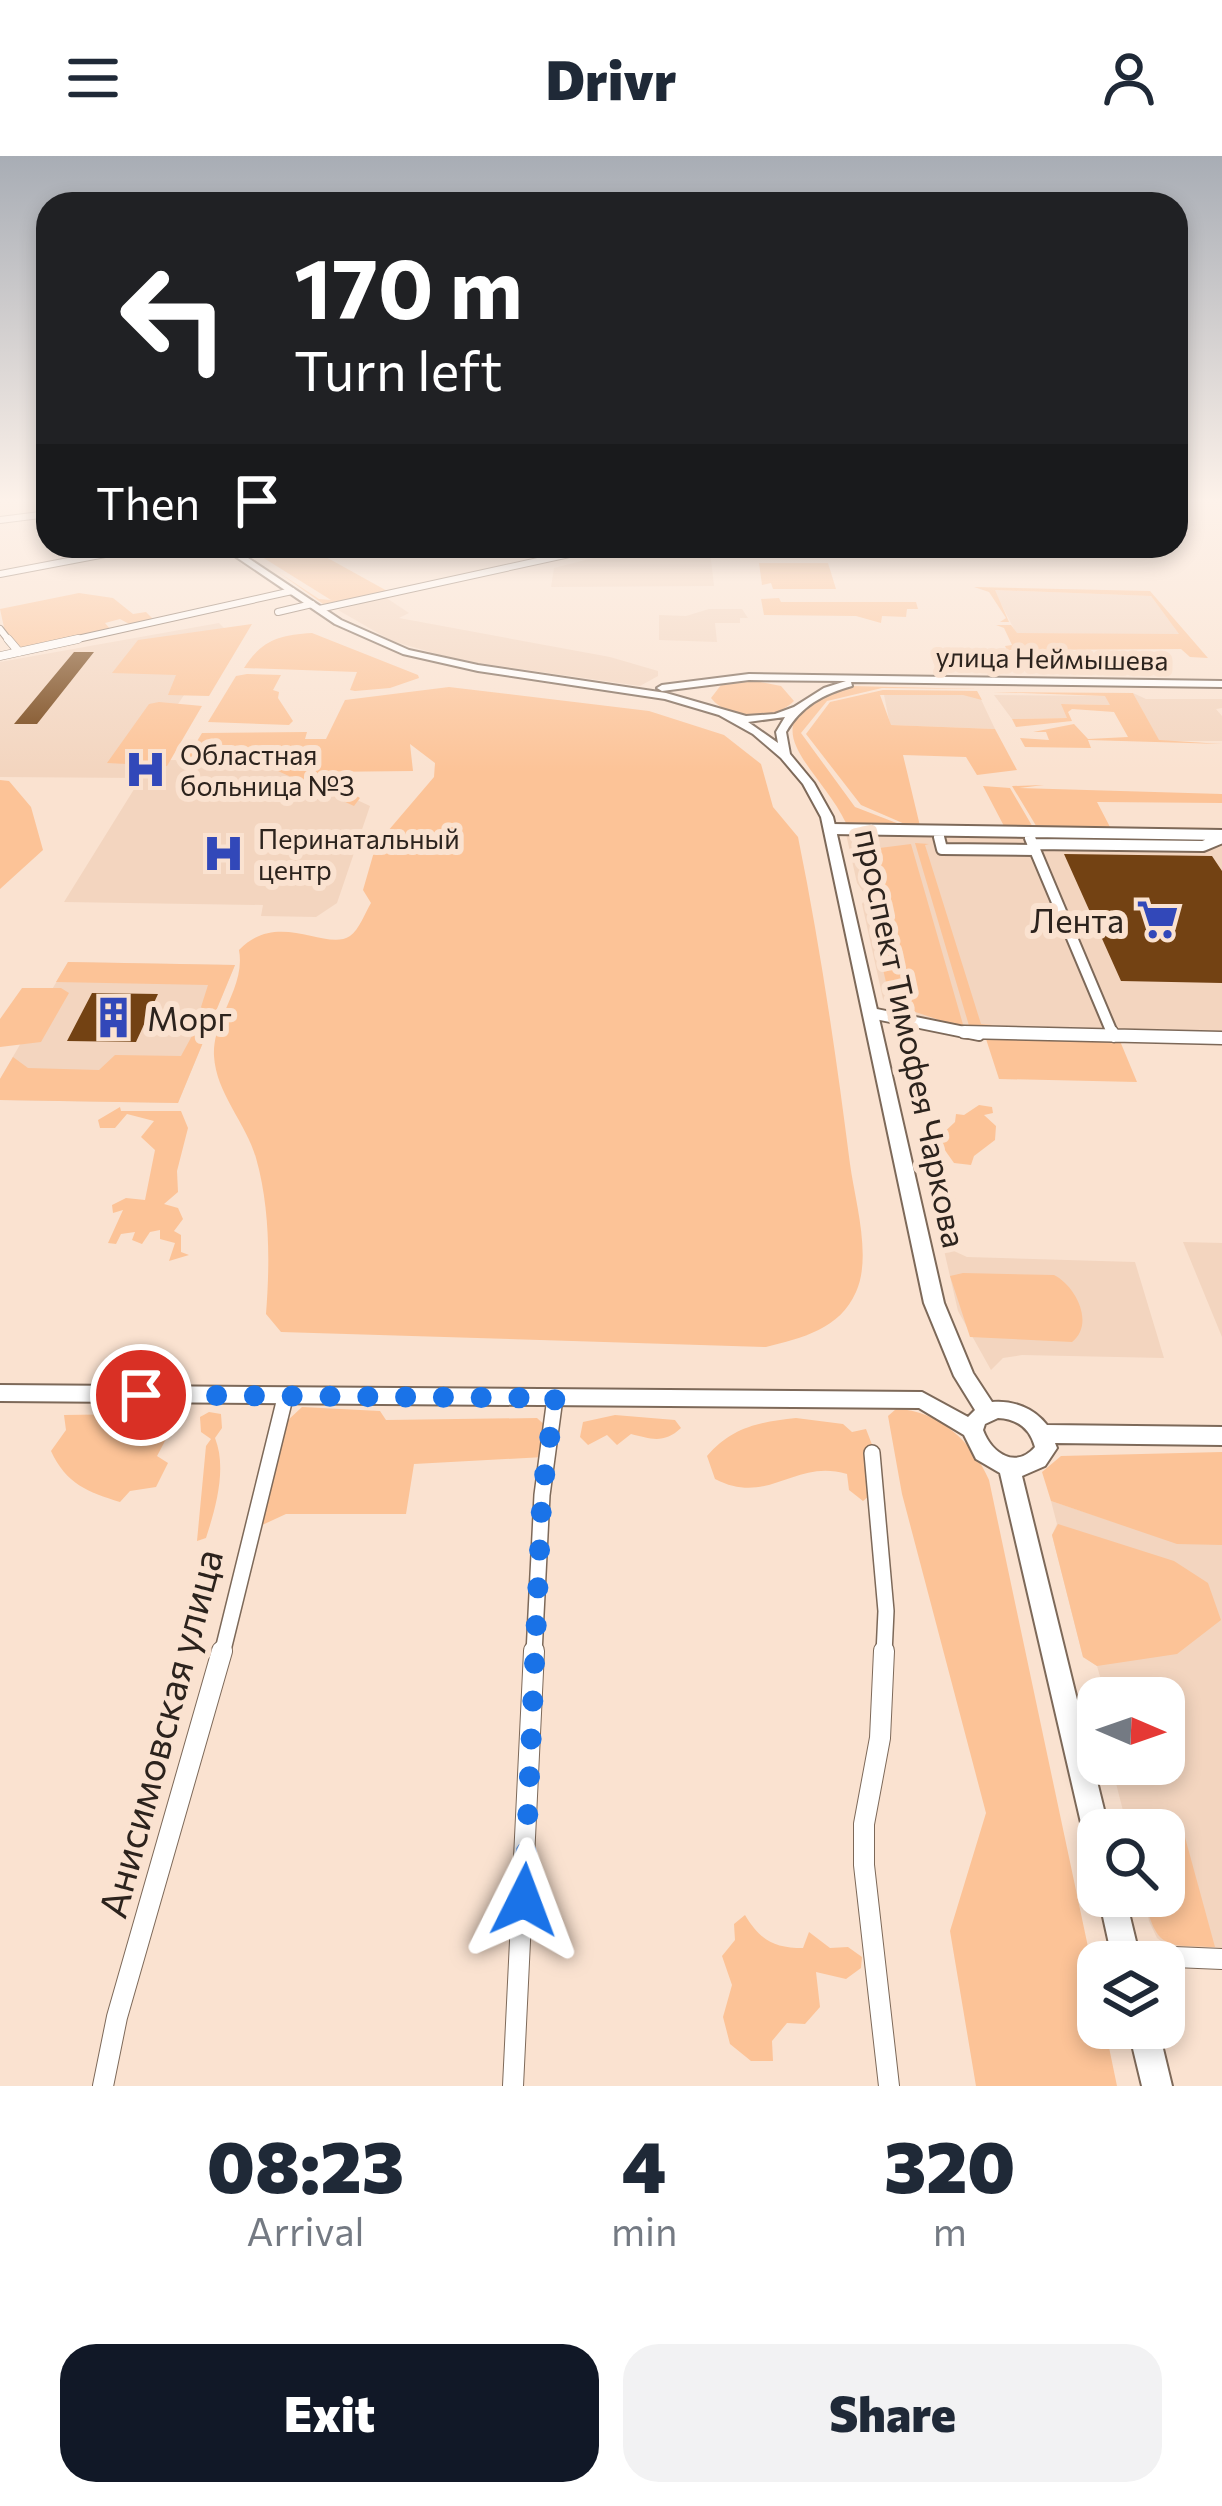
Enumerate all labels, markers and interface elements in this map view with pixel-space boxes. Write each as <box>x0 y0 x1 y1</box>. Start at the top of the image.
icon: menu <box>60 45 126 111</box>
text: Drivr <box>546 45 676 111</box>
icon: person <box>1096 45 1162 111</box>
text: 170 m <box>294 234 523 336</box>
icon: left <box>96 240 252 396</box>
text: Turn left <box>294 336 502 402</box>
icon: arrive <box>224 468 290 534</box>
text: Then <box>96 474 200 529</box>
street label: улица Неймышева <box>935 639 1169 677</box>
place label: Областная больница №3 <box>180 738 355 802</box>
hospital icon: Областная больница №3 <box>123 747 169 793</box>
place label: Перинатальный центр <box>258 822 460 886</box>
street label: проспект Тимофея Чаркова <box>848 825 976 1251</box>
hospital icon: Перинатальный центр <box>201 831 247 877</box>
supermarket icon: Лента <box>1135 896 1181 942</box>
place label: Лента <box>1030 899 1124 940</box>
building icon: Морг <box>90 994 136 1040</box>
place label: Морг <box>147 997 232 1038</box>
pin <box>90 1344 192 1446</box>
icon: arrive <box>108 1362 174 1428</box>
street label: Анисимовская улица <box>87 1543 231 1923</box>
north arrow <box>1077 1677 1185 1785</box>
map controls <box>1077 1677 1185 2049</box>
button: search <box>1077 1809 1185 1917</box>
position arrow <box>461 1837 587 1963</box>
button: layers <box>1077 1941 1185 2049</box>
text: 08:23 <box>207 2120 404 2208</box>
text: 4 <box>622 2120 667 2208</box>
text: 320 <box>884 2120 1015 2208</box>
text: Arrival <box>246 2206 364 2254</box>
text: min <box>611 2206 677 2254</box>
text: m <box>933 2206 967 2254</box>
button: Exit <box>60 2344 599 2482</box>
button: Share <box>623 2344 1162 2482</box>

